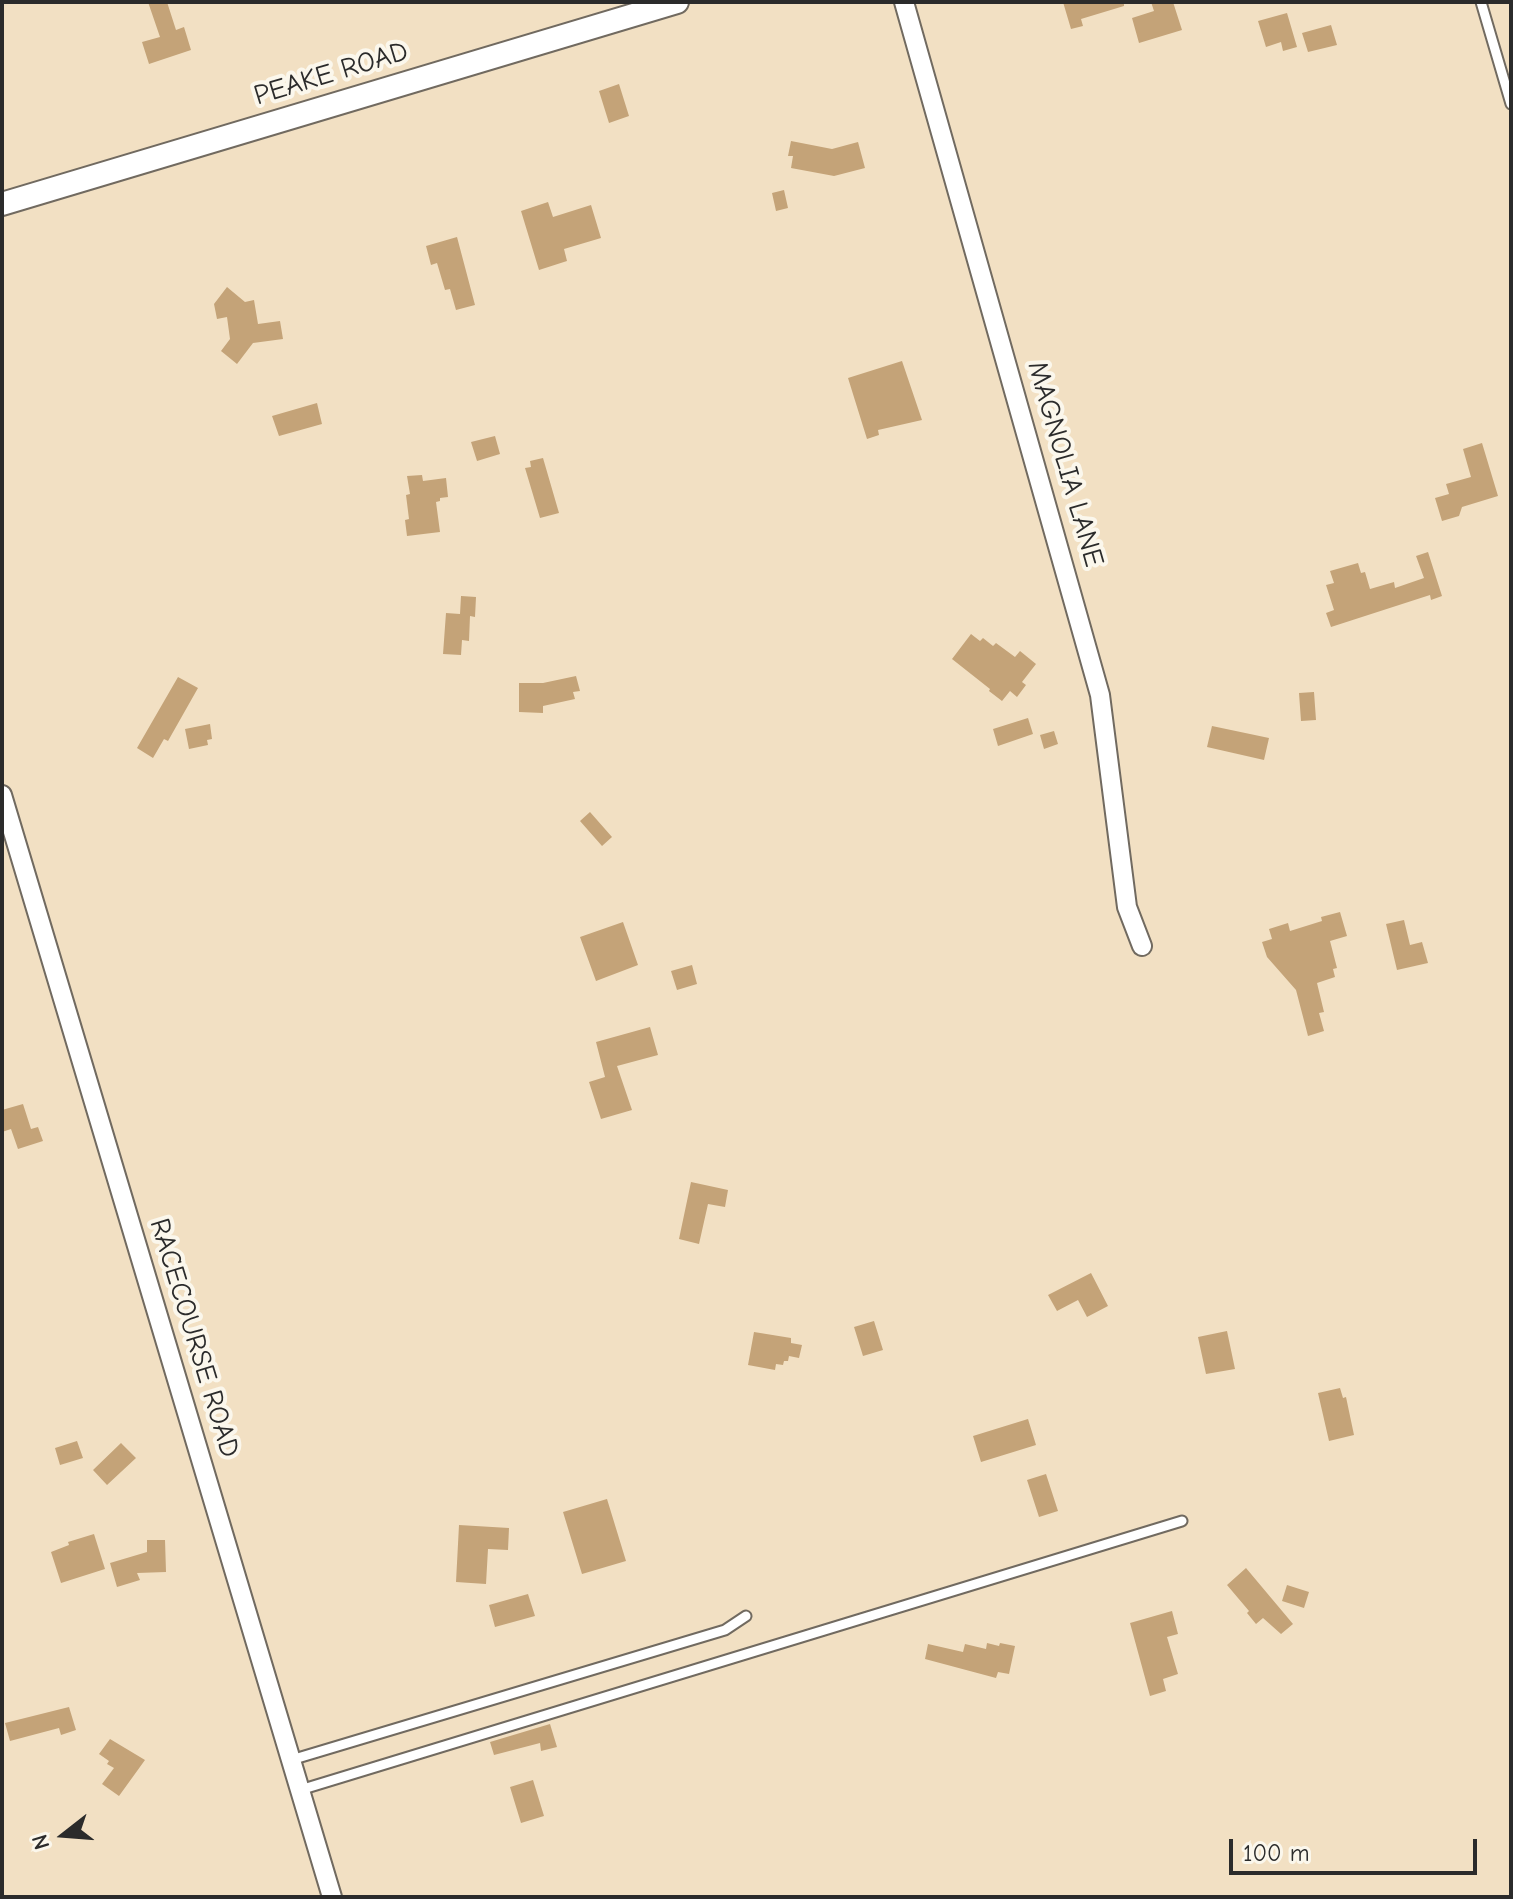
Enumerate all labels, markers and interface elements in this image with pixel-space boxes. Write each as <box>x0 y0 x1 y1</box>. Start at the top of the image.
street label: PEAKE ROAD <box>250 35 412 113</box>
street label: MAGNOLIA LANE <box>1020 357 1110 571</box>
street label: RACECOURSE ROAD <box>142 1214 246 1462</box>
north arrow <box>24 1795 104 1875</box>
scale bar <box>1233 1823 1481 1873</box>
text: N <box>27 1831 56 1853</box>
text: 100 m <box>1243 1839 1310 1867</box>

